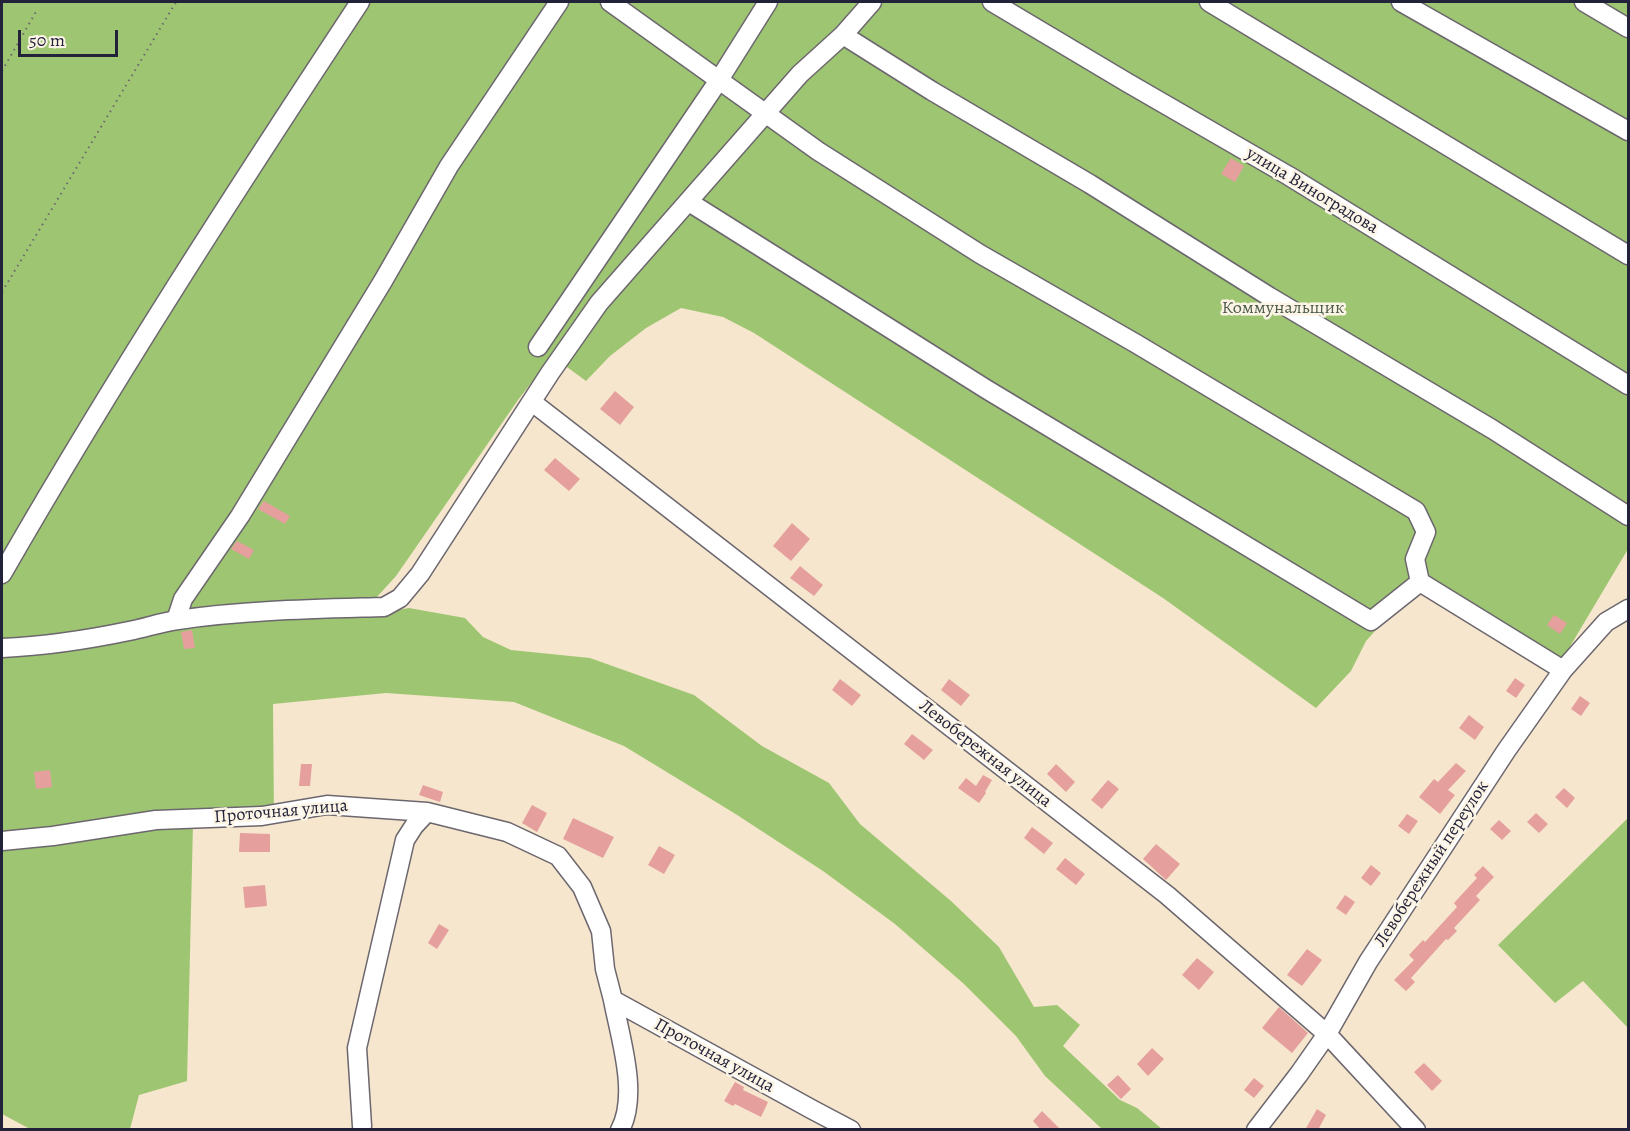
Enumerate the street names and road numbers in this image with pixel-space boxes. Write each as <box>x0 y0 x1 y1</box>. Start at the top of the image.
street label: улица Виноградова <box>1242 143 1382 239</box>
street label: Левобережная улица <box>914 695 1056 813</box>
street label: Левобережный переулок <box>1370 777 1494 951</box>
street label: Проточная улица <box>213 795 349 829</box>
street label: Проточная улица <box>650 1014 778 1098</box>

